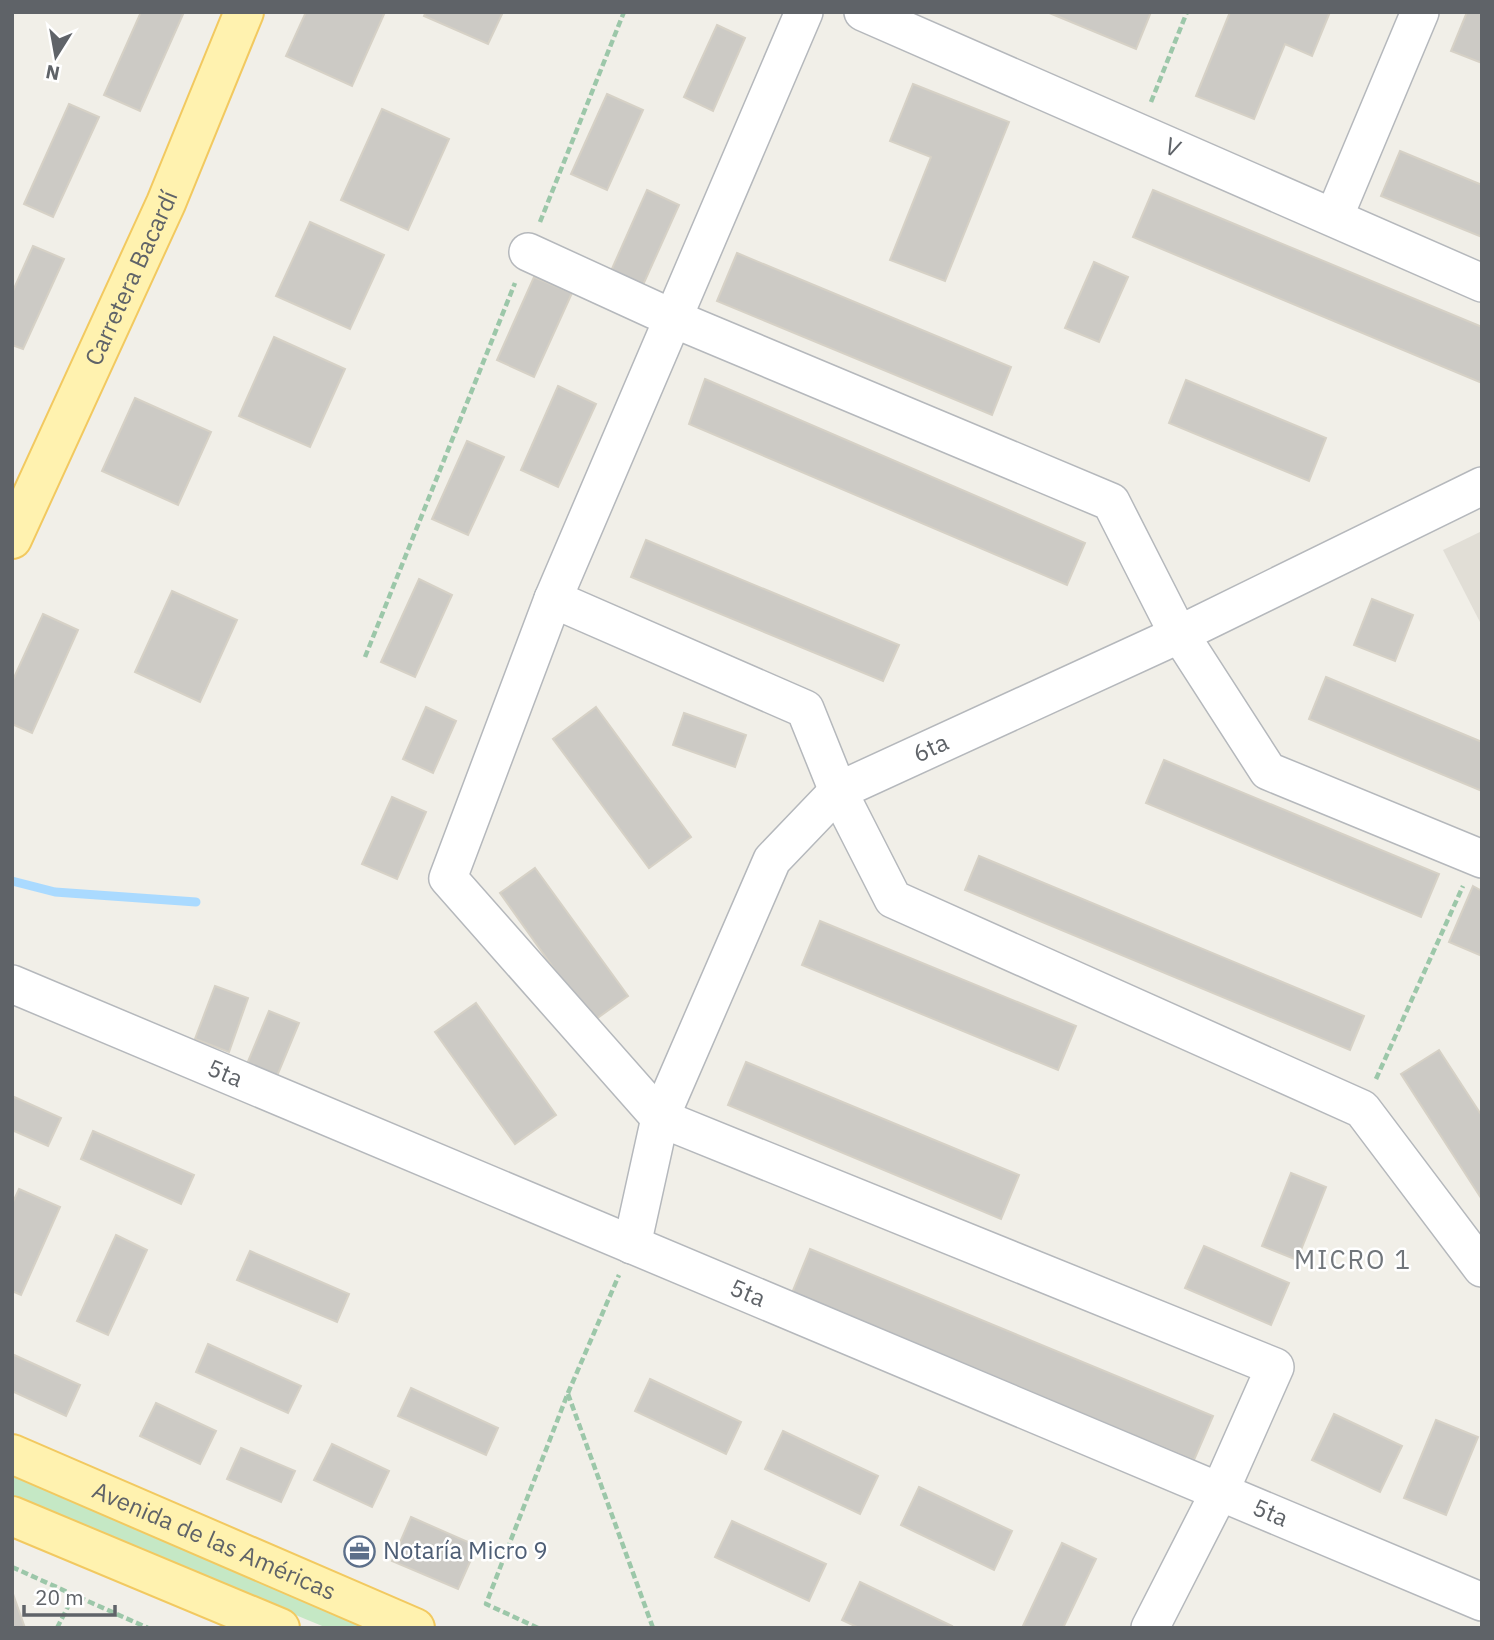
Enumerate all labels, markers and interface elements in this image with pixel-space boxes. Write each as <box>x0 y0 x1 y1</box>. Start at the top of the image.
north arrow <box>21 21 91 91</box>
text: N <box>44 60 62 86</box>
street label: V <box>1160 129 1186 164</box>
street label: Carretera Bacardí <box>77 185 184 370</box>
street label: 6ta <box>908 725 954 769</box>
street label: 5ta <box>203 1051 248 1094</box>
district label: MICRO 1 <box>1294 1242 1412 1276</box>
street label: 5ta <box>725 1271 771 1314</box>
street label: Avenida de las Américas <box>88 1474 341 1607</box>
street label: 5ta <box>1248 1490 1294 1534</box>
office icon: Notaría Micro 9 <box>343 1534 377 1568</box>
place label: Notaría Micro 9 <box>383 1534 548 1566</box>
scale bar <box>24 1574 116 1618</box>
text: 20 m <box>35 1583 84 1611</box>

